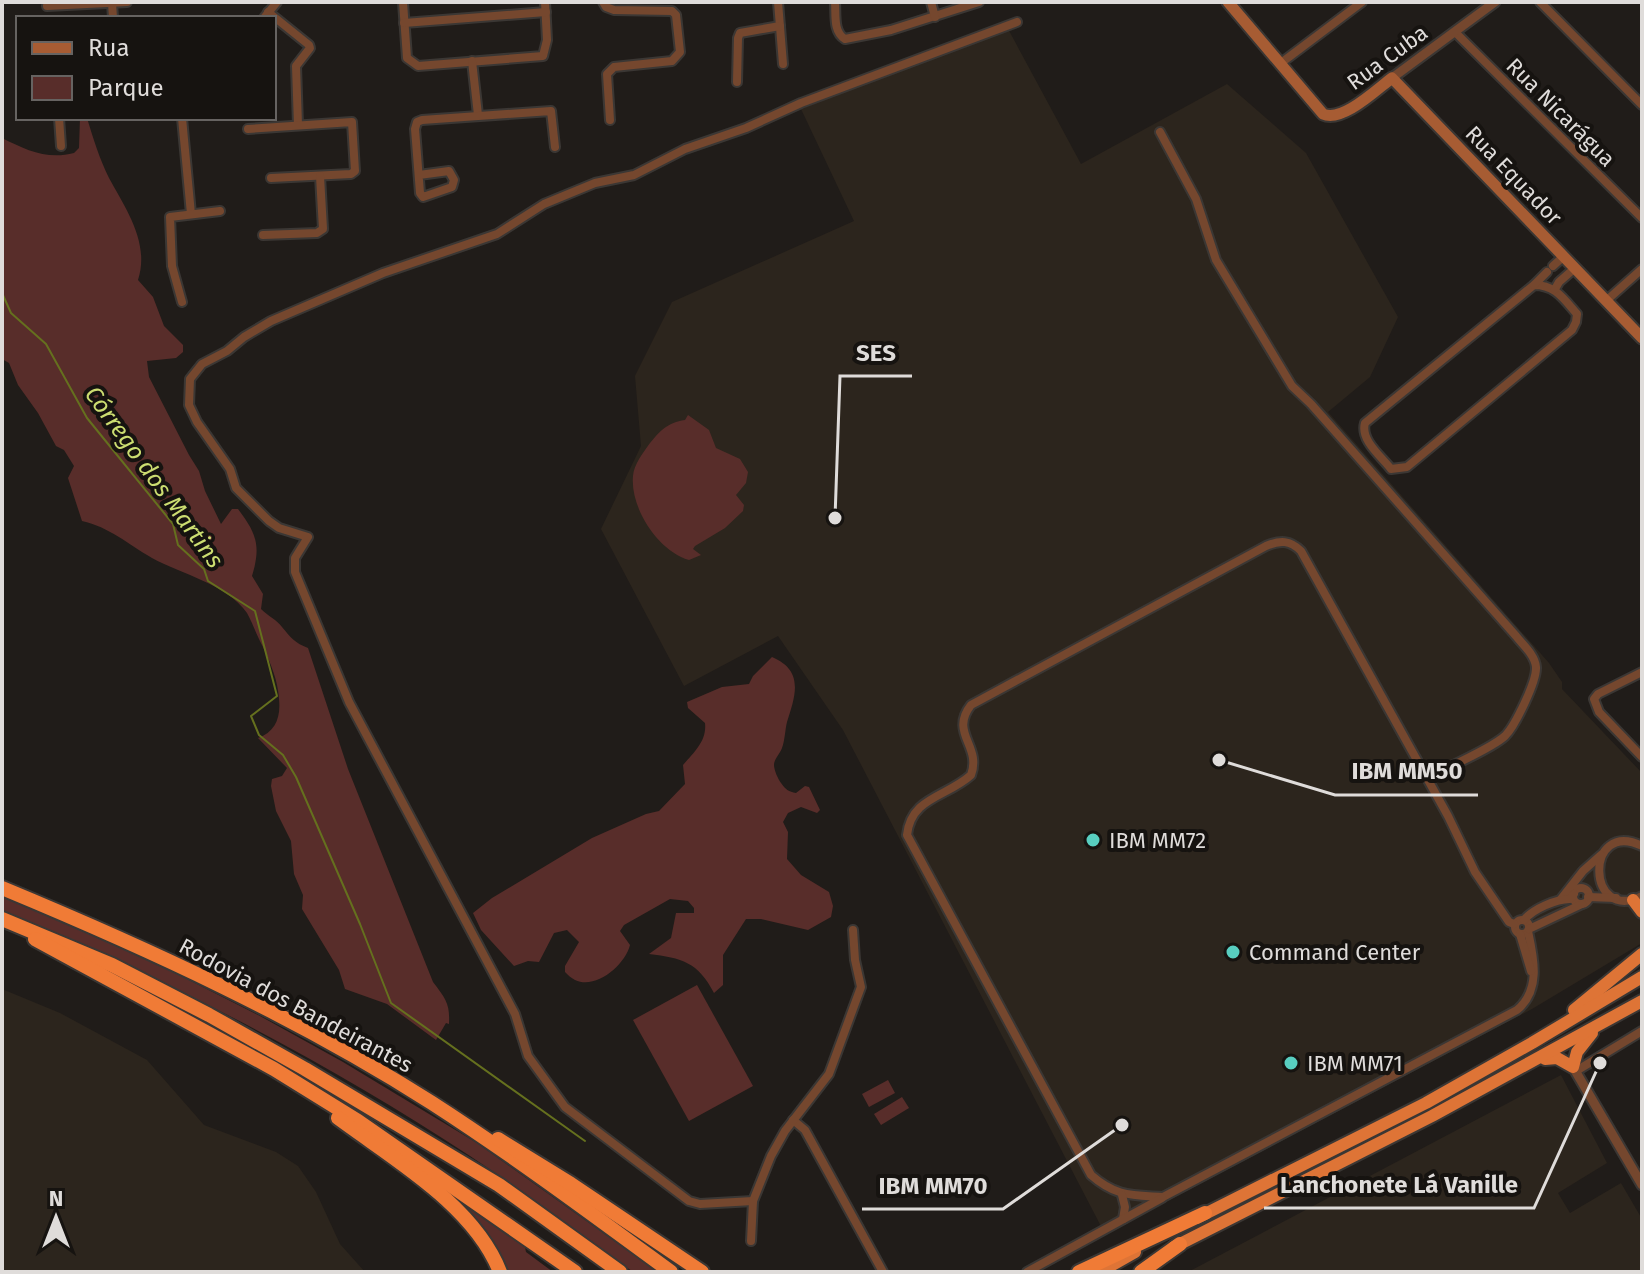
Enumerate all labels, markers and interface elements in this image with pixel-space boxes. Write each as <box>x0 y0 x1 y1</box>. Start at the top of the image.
legend <box>16 16 276 120</box>
street label: Rua Cuba <box>1342 19 1433 96</box>
text: Rua <box>88 34 130 62</box>
street label: Rua Nicarágua <box>1501 52 1621 172</box>
text: Parque <box>88 74 164 102</box>
street label: Rua Equador <box>1460 120 1568 231</box>
callout: SES <box>840 328 912 376</box>
text: SES <box>856 339 896 367</box>
water label: Córrego dos Martins <box>79 381 229 573</box>
callout: IBM MM50 <box>1335 747 1478 795</box>
text: IBM MM50 <box>1351 757 1463 785</box>
place label: IBM MM72 <box>1109 827 1206 854</box>
marker: IBM MM72 <box>1084 831 1102 849</box>
street label: Rodovia dos Bandeirantes <box>174 932 417 1079</box>
place label: Command Center <box>1249 939 1421 966</box>
marker: Command Center <box>1224 943 1242 961</box>
place label: IBM MM71 <box>1307 1050 1403 1077</box>
marker: IBM MM71 <box>1282 1054 1300 1072</box>
callout: Lanchonete Lá Vanille <box>1264 1160 1534 1208</box>
callout: IBM MM70 <box>862 1161 1003 1209</box>
text: Lanchonete Lá Vanille <box>1280 1171 1518 1199</box>
text: IBM MM70 <box>879 1172 987 1200</box>
north arrow <box>16 1178 96 1258</box>
text: N <box>49 1185 63 1212</box>

